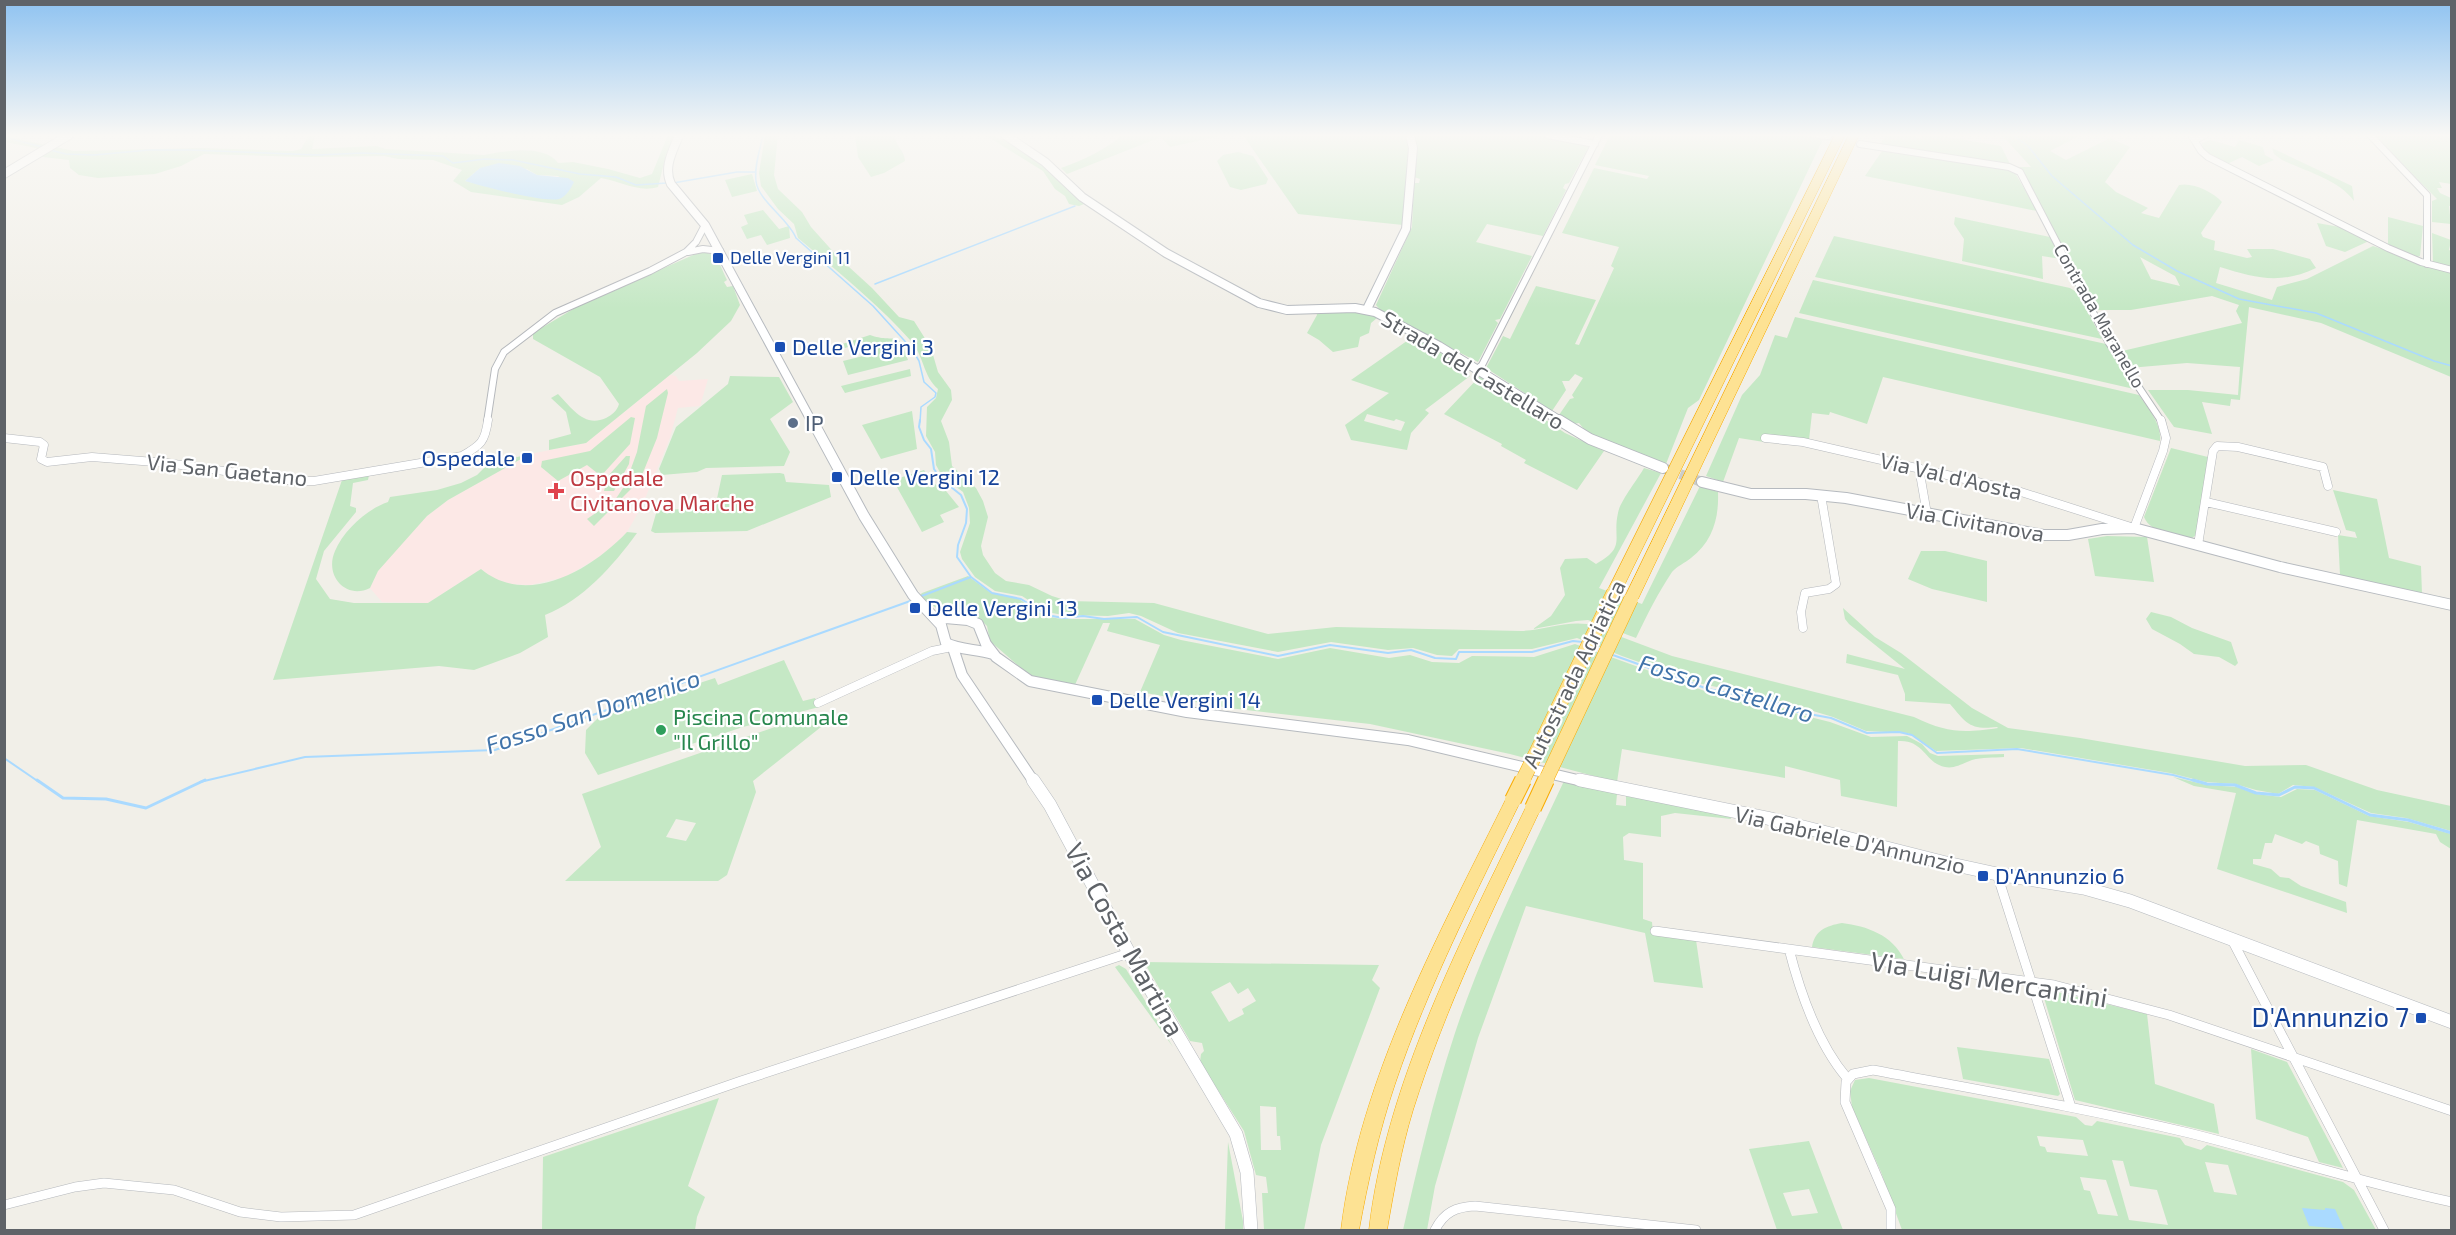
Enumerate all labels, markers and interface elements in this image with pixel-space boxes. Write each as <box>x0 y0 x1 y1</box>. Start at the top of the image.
street label: Contrada Maranello <box>2050 239 2150 392</box>
place label: Delle Vergini 11 <box>730 246 850 268</box>
marker: Delle Vergini 11 <box>711 251 725 265</box>
street label: Strada del Castellaro <box>1377 304 1570 434</box>
place label: Delle Vergini 3 <box>792 333 934 359</box>
marker: Delle Vergini 3 <box>773 340 787 354</box>
place label: IP <box>805 409 824 435</box>
marker: IP <box>786 416 800 430</box>
place label: Ospedale <box>422 444 515 470</box>
street label: Via Val d'Aosta <box>1878 446 2025 504</box>
street label: Via San Gaetano <box>145 448 309 490</box>
marker: Ospedale <box>520 451 534 465</box>
place label: Delle Vergini 12 <box>849 463 1000 489</box>
place label: Ospedale Civitanova Marche <box>570 464 755 515</box>
marker: Delle Vergini 12 <box>830 470 844 484</box>
marker: Ospedale Civitanova Marche <box>547 482 565 500</box>
street label: Via Civitanova <box>1904 496 2046 546</box>
street label: Autostrada Adriatica <box>1516 575 1630 772</box>
place label: Delle Vergini 13 <box>927 594 1078 620</box>
marker: Delle Vergini 13 <box>908 601 922 615</box>
water label: Fosso Castellaro <box>1636 647 1817 728</box>
water label: Fosso San Domenico <box>482 662 703 759</box>
place label: Delle Vergini 14 <box>1109 686 1261 712</box>
marker: Delle Vergini 14 <box>1090 693 1104 707</box>
place label: Piscina Comunale "Il Grillo" <box>673 703 849 754</box>
marker: Piscina Comunale "Il Grillo" <box>654 723 668 737</box>
street label: Via Gabriele D'Annunzio <box>1732 800 1968 878</box>
street label: Via Costa Martina <box>1059 837 1192 1041</box>
place label: D'Annunzio 6 <box>1995 862 2125 888</box>
marker: D'Annunzio 6 <box>1976 869 1990 883</box>
street label: Via Luigi Mercantini <box>1868 943 2110 1014</box>
place label: D'Annunzio 7 <box>2252 1000 2409 1032</box>
marker: D'Annunzio 7 <box>2414 1011 2428 1025</box>

